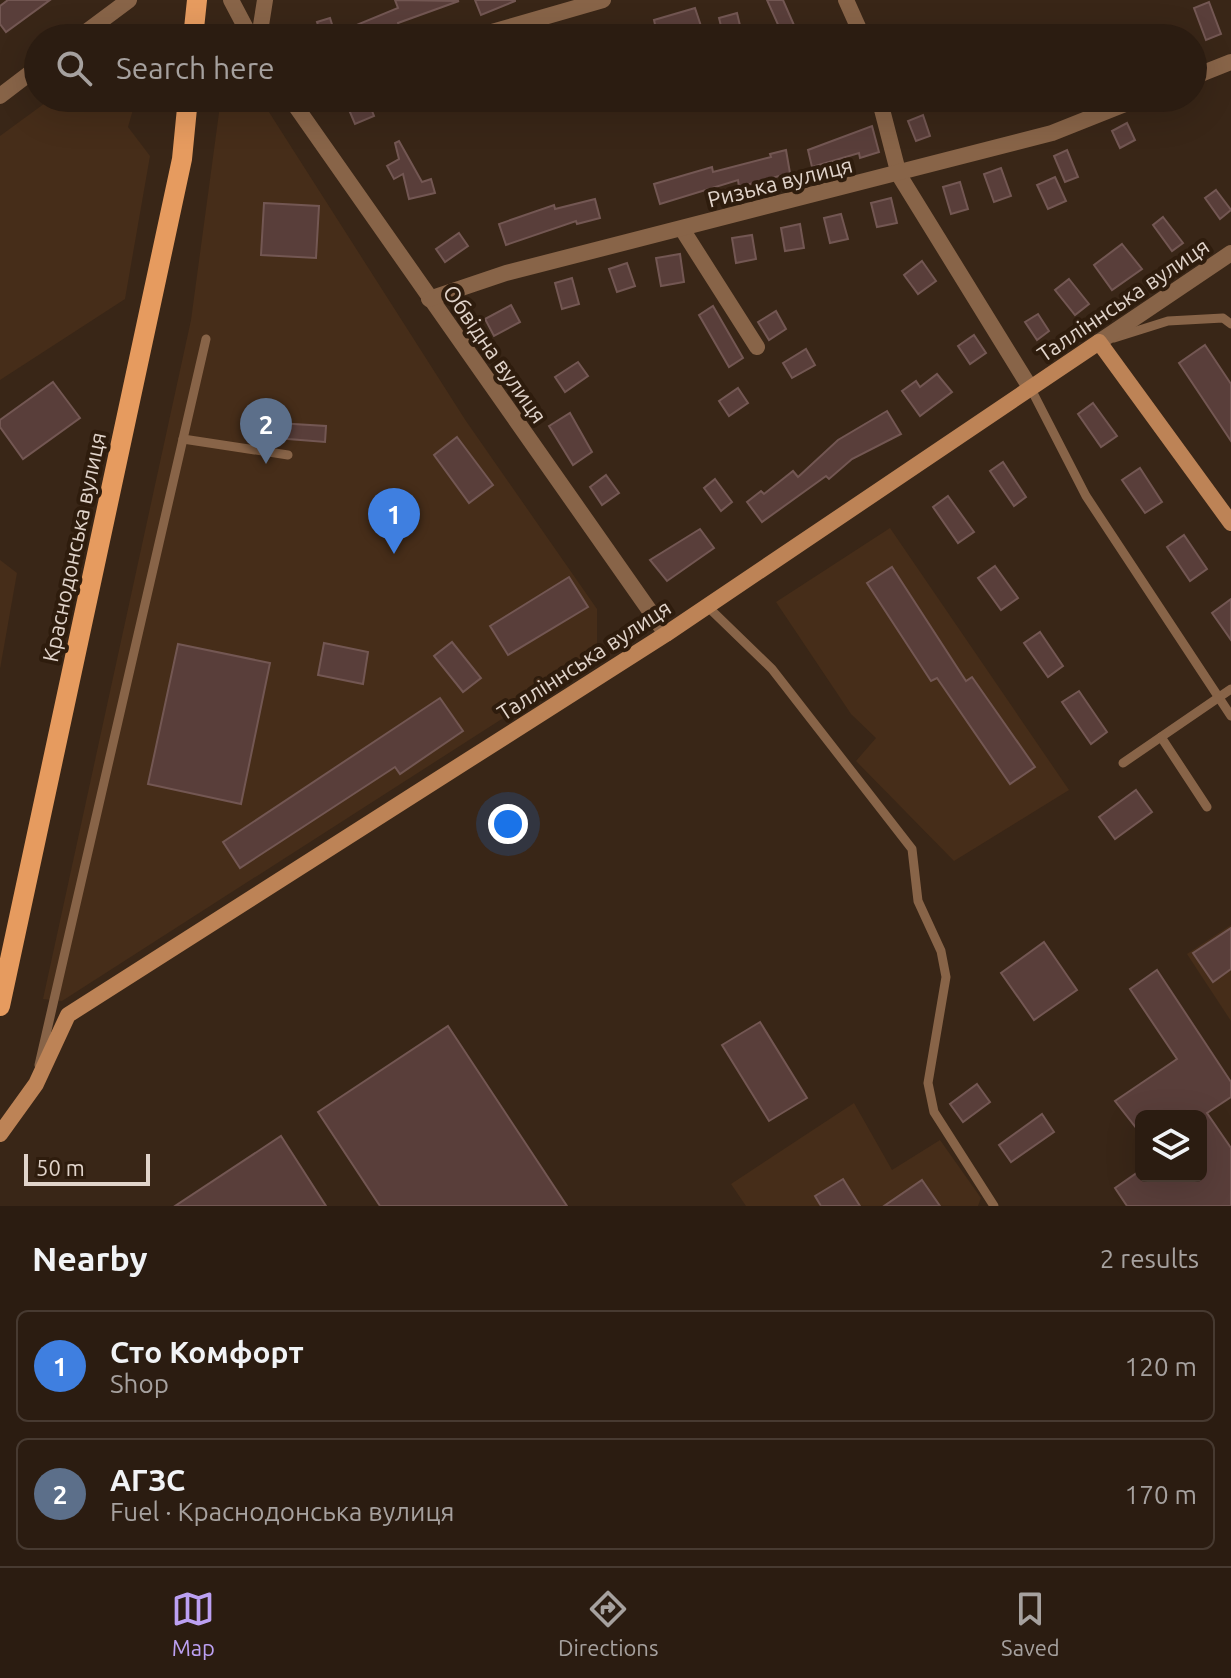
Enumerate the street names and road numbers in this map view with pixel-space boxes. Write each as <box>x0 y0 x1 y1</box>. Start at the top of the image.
street label: Ризька вулиця <box>705 151 855 212</box>
street label: Талліннська вулиця <box>1032 233 1213 366</box>
street label: Обвідна вулиця <box>439 280 552 427</box>
street label: Краснодонська вулиця <box>37 430 110 664</box>
street label: Талліннська вулиця <box>492 594 675 725</box>

